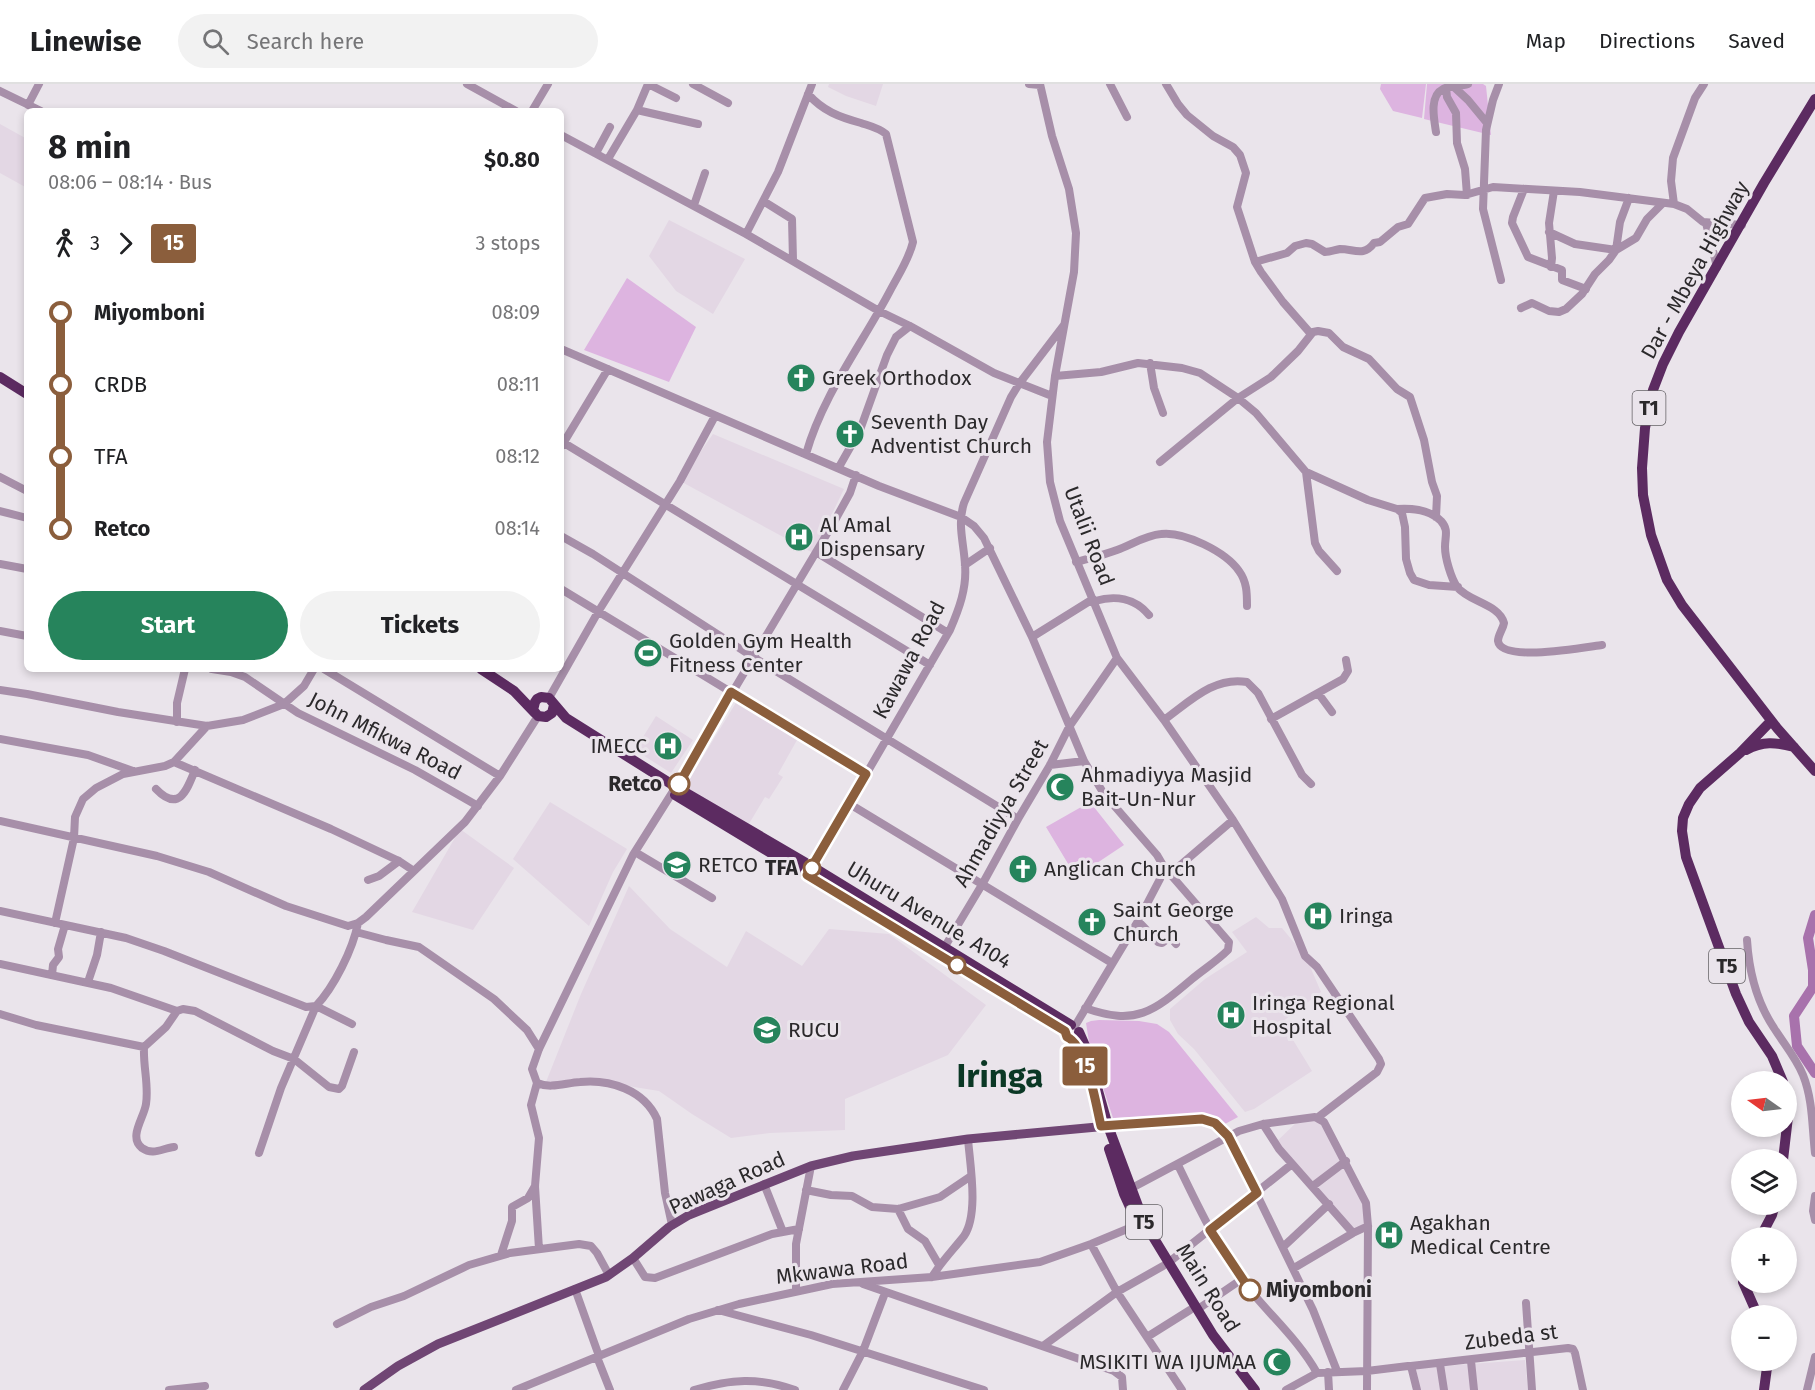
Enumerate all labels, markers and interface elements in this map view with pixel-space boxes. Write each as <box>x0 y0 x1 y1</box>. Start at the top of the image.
search box <box>178 14 598 68</box>
text: Linewise <box>30 25 142 58</box>
icon: search <box>199 25 232 58</box>
text: Search here <box>247 28 364 55</box>
text: Map <box>1526 28 1566 54</box>
text: Directions <box>1599 28 1695 54</box>
text: Saved <box>1728 28 1785 54</box>
text: 8 min <box>48 127 131 167</box>
text: $0.80 <box>484 146 540 173</box>
text: 08:06 – 08:14 · Bus <box>48 170 212 194</box>
street label: Dar - Mbeya Highway <box>1635 176 1755 363</box>
icon: walk <box>48 227 81 260</box>
icon: forward <box>109 227 142 260</box>
text: 15 <box>163 230 184 256</box>
text: 3 <box>90 231 100 255</box>
text: 3 stops <box>476 231 540 255</box>
text: Miyomboni <box>94 299 205 326</box>
text: 08:09 <box>492 300 540 324</box>
church icon: Greek Orthodox <box>785 362 817 394</box>
place label: Greek Orthodox <box>822 365 972 391</box>
text: CRDB <box>94 371 147 398</box>
text: 08:11 <box>497 372 540 396</box>
road number: T1 <box>1632 391 1666 425</box>
place label: Seventh Day Adventist Church <box>871 409 1032 459</box>
church icon: Seventh Day Adventist Church <box>834 418 866 450</box>
text: TFA <box>94 443 128 470</box>
text: 08:12 <box>495 444 540 468</box>
street label: Utalii Road <box>1058 483 1120 589</box>
place label: Al Amal Dispensary <box>820 512 926 562</box>
text: Retco <box>94 515 150 542</box>
text: 08:14 <box>495 516 540 540</box>
hospital icon: Al Amal Dispensary <box>783 521 815 553</box>
button: Start <box>48 591 288 660</box>
button: Tickets <box>300 591 540 660</box>
street label: Kawawa Road <box>867 597 951 723</box>
place label: Golden Gym Health Fitness Center <box>669 628 852 678</box>
sports icon: Golden Gym Health Fitness Center <box>632 637 664 669</box>
street label: John Mfikwa Road <box>304 686 466 786</box>
hospital icon: IMECC <box>652 730 684 762</box>
place label: IMECC <box>590 733 647 759</box>
street label: Ahmadiyya Street <box>948 734 1054 892</box>
place label: Ahmadiyya Masjid Bait-Un-Nur <box>1081 762 1252 812</box>
place label: Retco <box>608 771 662 797</box>
mosque icon: Ahmadiyya Masjid Bait-Un-Nur <box>1044 771 1076 803</box>
marker: Retco <box>668 773 690 795</box>
school or university icon: RETCO <box>661 849 693 881</box>
place label: RETCO <box>698 852 758 878</box>
church icon: Anglican Church <box>1007 853 1039 885</box>
place label: TFA <box>765 855 799 881</box>
street label: Uhuru Avenue, A104 <box>842 856 1016 974</box>
place label: Anglican Church <box>1044 856 1196 882</box>
marker: TFA <box>803 859 821 877</box>
place label: Saint George Church <box>1113 897 1234 947</box>
hospital icon: Iringa <box>1302 900 1334 932</box>
place label: Iringa <box>1339 903 1393 929</box>
church icon: Saint George Church <box>1076 906 1108 938</box>
road number: T5 <box>1709 949 1745 983</box>
unlabelled marker <box>948 956 966 974</box>
place label: Iringa Regional Hospital <box>1252 990 1395 1040</box>
hospital icon: Iringa Regional Hospital <box>1215 999 1247 1031</box>
school or university icon: RUCU <box>751 1014 783 1046</box>
place label: RUCU <box>788 1017 840 1043</box>
line badge: 15 <box>1058 1046 1112 1086</box>
text: 15 <box>1075 1053 1096 1079</box>
district label: Iringa <box>957 1056 1043 1096</box>
north arrow <box>1731 1071 1797 1137</box>
map controls <box>1731 1071 1797 1371</box>
street label: Pawaga Road <box>665 1146 789 1220</box>
button: layers <box>1731 1149 1797 1215</box>
road number: T5 <box>1126 1205 1162 1239</box>
place label: Agakhan Medical Centre <box>1410 1210 1551 1260</box>
hospital icon: Agakhan Medical Centre <box>1373 1219 1405 1251</box>
button: + <box>1731 1227 1797 1293</box>
street label: Main Road <box>1170 1239 1246 1337</box>
street label: Mkwawa Road <box>774 1248 910 1290</box>
place label: Miyomboni <box>1266 1277 1372 1303</box>
marker: Miyomboni <box>1239 1279 1261 1301</box>
button: − <box>1731 1305 1797 1371</box>
street label: Zubeda st <box>1463 1318 1559 1356</box>
mosque icon: MSIKITI WA IJUMAA <box>1261 1346 1293 1378</box>
place label: MSIKITI WA IJUMAA <box>1079 1349 1256 1375</box>

